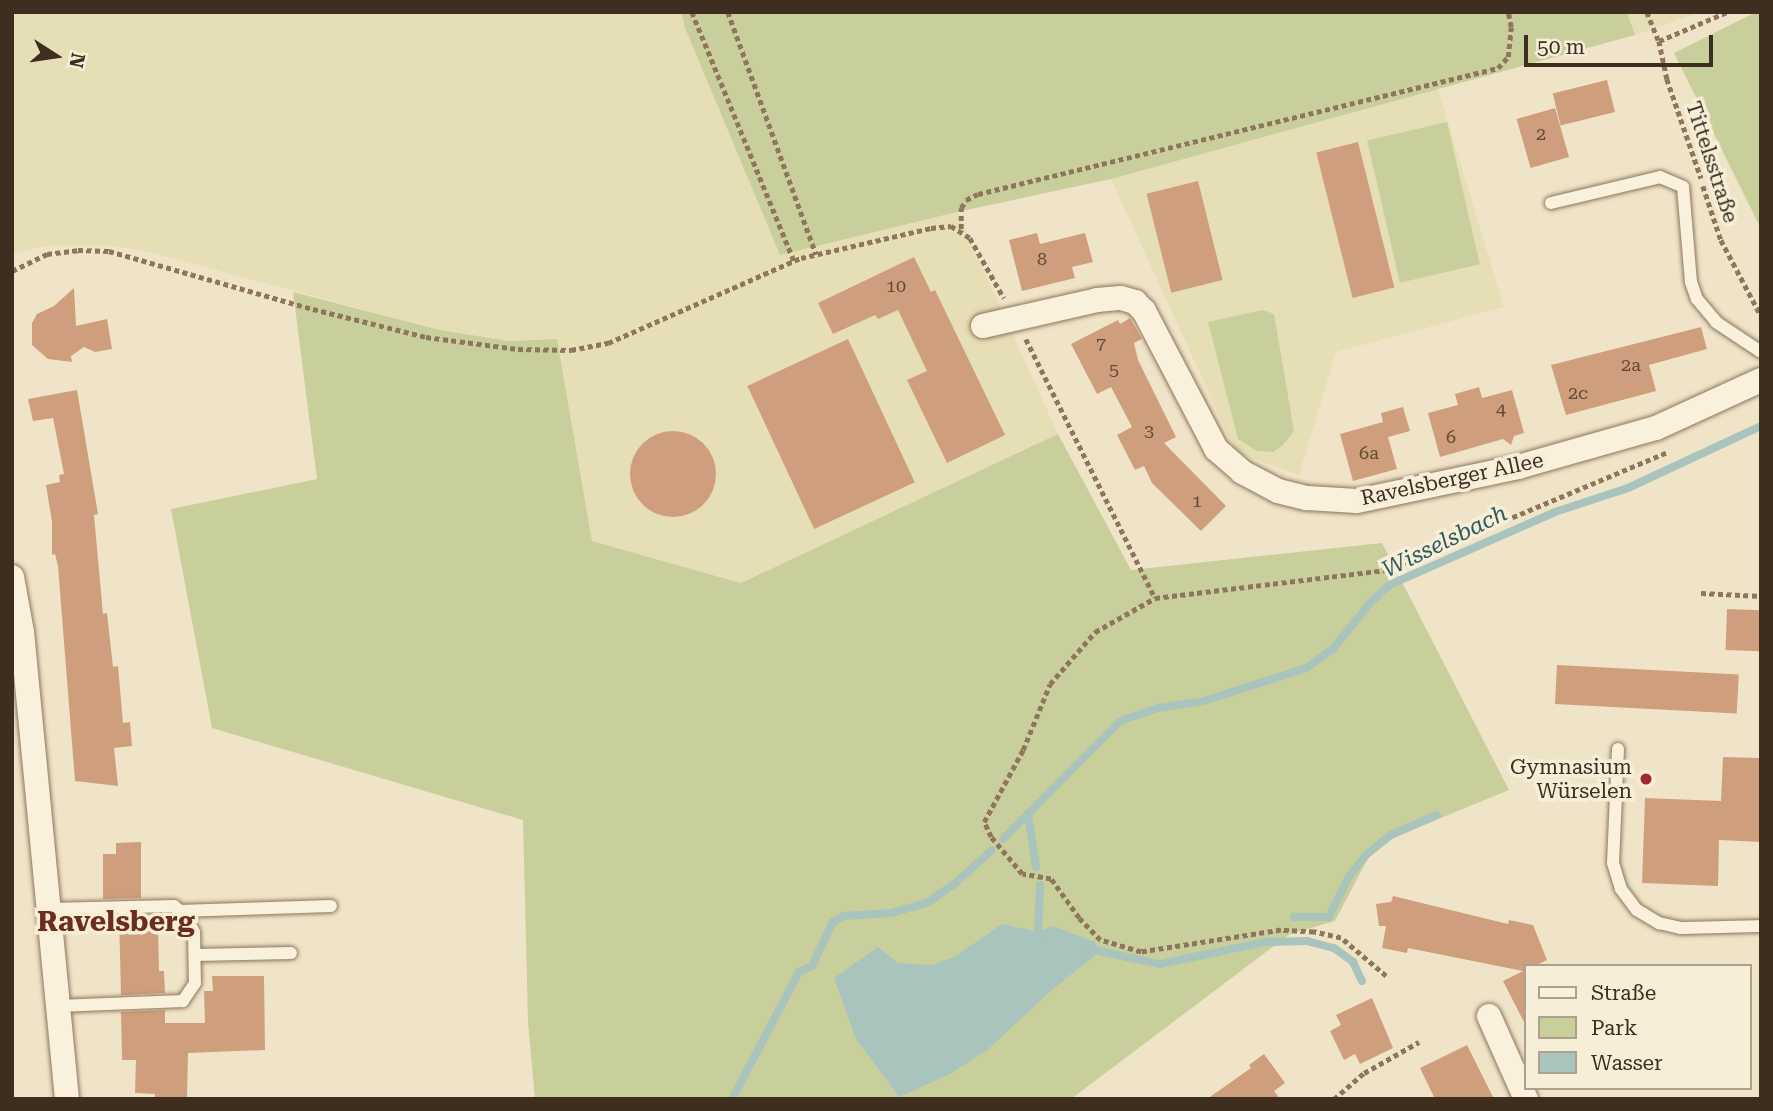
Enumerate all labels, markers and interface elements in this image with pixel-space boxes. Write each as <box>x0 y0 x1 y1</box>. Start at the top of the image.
north arrow <box>21 21 91 91</box>
scale bar <box>1528 21 1717 65</box>
text: 50 m <box>1537 35 1585 59</box>
text: N <box>64 51 90 70</box>
street label: Tittelsstraße <box>1680 98 1744 226</box>
house number: 2 <box>1536 123 1546 145</box>
house number: 8 <box>1037 248 1047 270</box>
house number: 10 <box>886 275 906 297</box>
house number: 7 <box>1096 333 1106 355</box>
house number: 2a <box>1621 354 1641 376</box>
house number: 5 <box>1109 359 1119 381</box>
house number: 2c <box>1568 382 1588 404</box>
house number: 4 <box>1496 398 1506 420</box>
house number: 3 <box>1144 420 1154 442</box>
house number: 6 <box>1446 426 1456 448</box>
house number: 6a <box>1359 442 1379 464</box>
street label: Ravelsberger Allee <box>1358 447 1546 511</box>
house number: 1 <box>1192 490 1202 512</box>
water label: Wisselsbach <box>1378 500 1512 584</box>
place label: Gymnasium Würselen <box>1510 754 1632 804</box>
marker: Gymnasium Würselen <box>1638 771 1654 787</box>
district label: Ravelsberg <box>37 905 195 939</box>
legend <box>1524 964 1752 1090</box>
text: Straße <box>1591 981 1656 1005</box>
text: Park <box>1591 1016 1637 1040</box>
text: Wasser <box>1591 1051 1663 1075</box>

